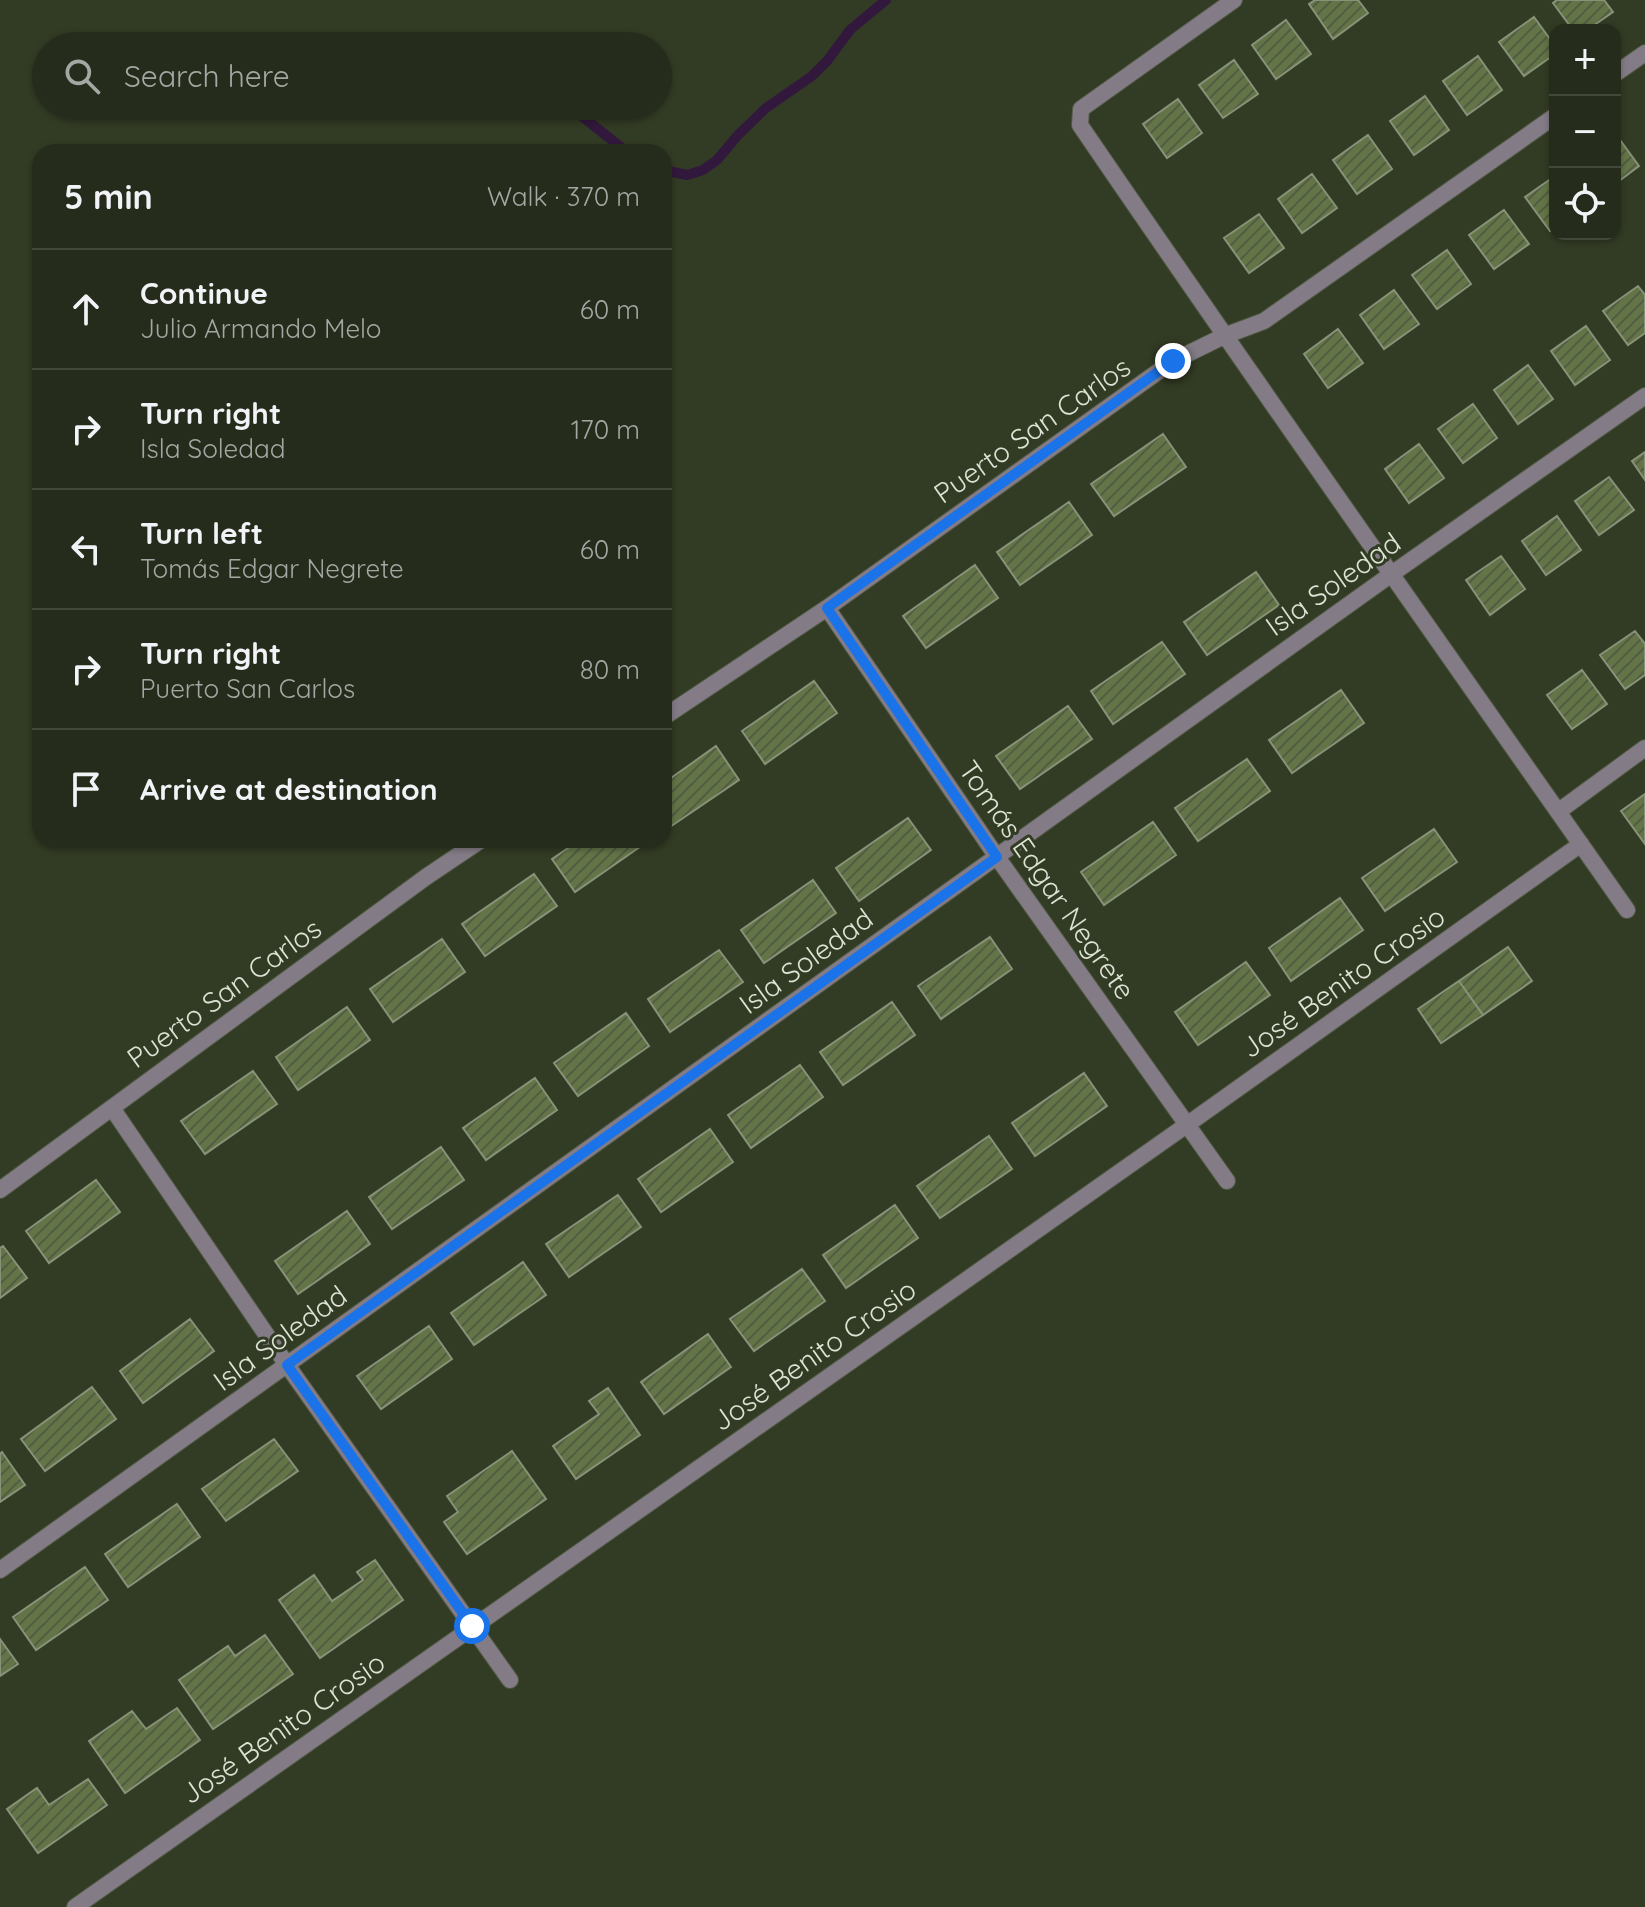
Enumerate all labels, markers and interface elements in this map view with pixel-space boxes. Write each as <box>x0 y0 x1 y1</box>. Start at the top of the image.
map controls <box>1549 24 1621 240</box>
button: + <box>1549 24 1621 96</box>
search box <box>32 32 672 120</box>
icon: search <box>60 54 104 98</box>
text: Search here <box>124 57 290 95</box>
button: − <box>1549 96 1621 168</box>
button: locate <box>1549 168 1621 240</box>
text: 5 min <box>64 175 153 218</box>
text: Walk · 370 m <box>487 180 640 213</box>
text: Continue <box>140 274 268 312</box>
icon: ahead <box>64 287 108 331</box>
text: 60 m <box>580 293 640 326</box>
text: Julio Armando Melo <box>140 312 382 345</box>
route end <box>1155 343 1191 379</box>
street label: Puerto San Carlos <box>927 349 1137 510</box>
text: Turn right <box>140 394 281 432</box>
icon: right <box>64 407 108 451</box>
text: 170 m <box>571 413 640 446</box>
text: Isla Soledad <box>140 432 286 465</box>
text: Turn left <box>140 514 263 552</box>
street label: Isla Soledad <box>1258 524 1407 643</box>
icon: left <box>64 527 108 571</box>
text: 60 m <box>580 533 640 566</box>
text: Tomás Edgar Negrete <box>140 552 404 585</box>
text: Turn right <box>140 634 281 672</box>
icon: right <box>64 647 108 691</box>
text: 80 m <box>580 653 640 686</box>
text: Puerto San Carlos <box>140 672 355 705</box>
street label: Tomás Edgar Negrete <box>952 753 1143 1006</box>
icon: arrive <box>64 767 108 811</box>
text: Arrive at destination <box>140 770 438 808</box>
street label: José Benito Crosio <box>1234 898 1451 1065</box>
street label: Isla Soledad <box>732 900 879 1021</box>
street label: Puerto San Carlos <box>120 910 328 1075</box>
street label: José Benito Crosio <box>705 1271 922 1438</box>
street label: Isla Soledad <box>206 1277 353 1398</box>
route start <box>454 1608 490 1644</box>
street label: José Benito Crosio <box>174 1644 391 1811</box>

